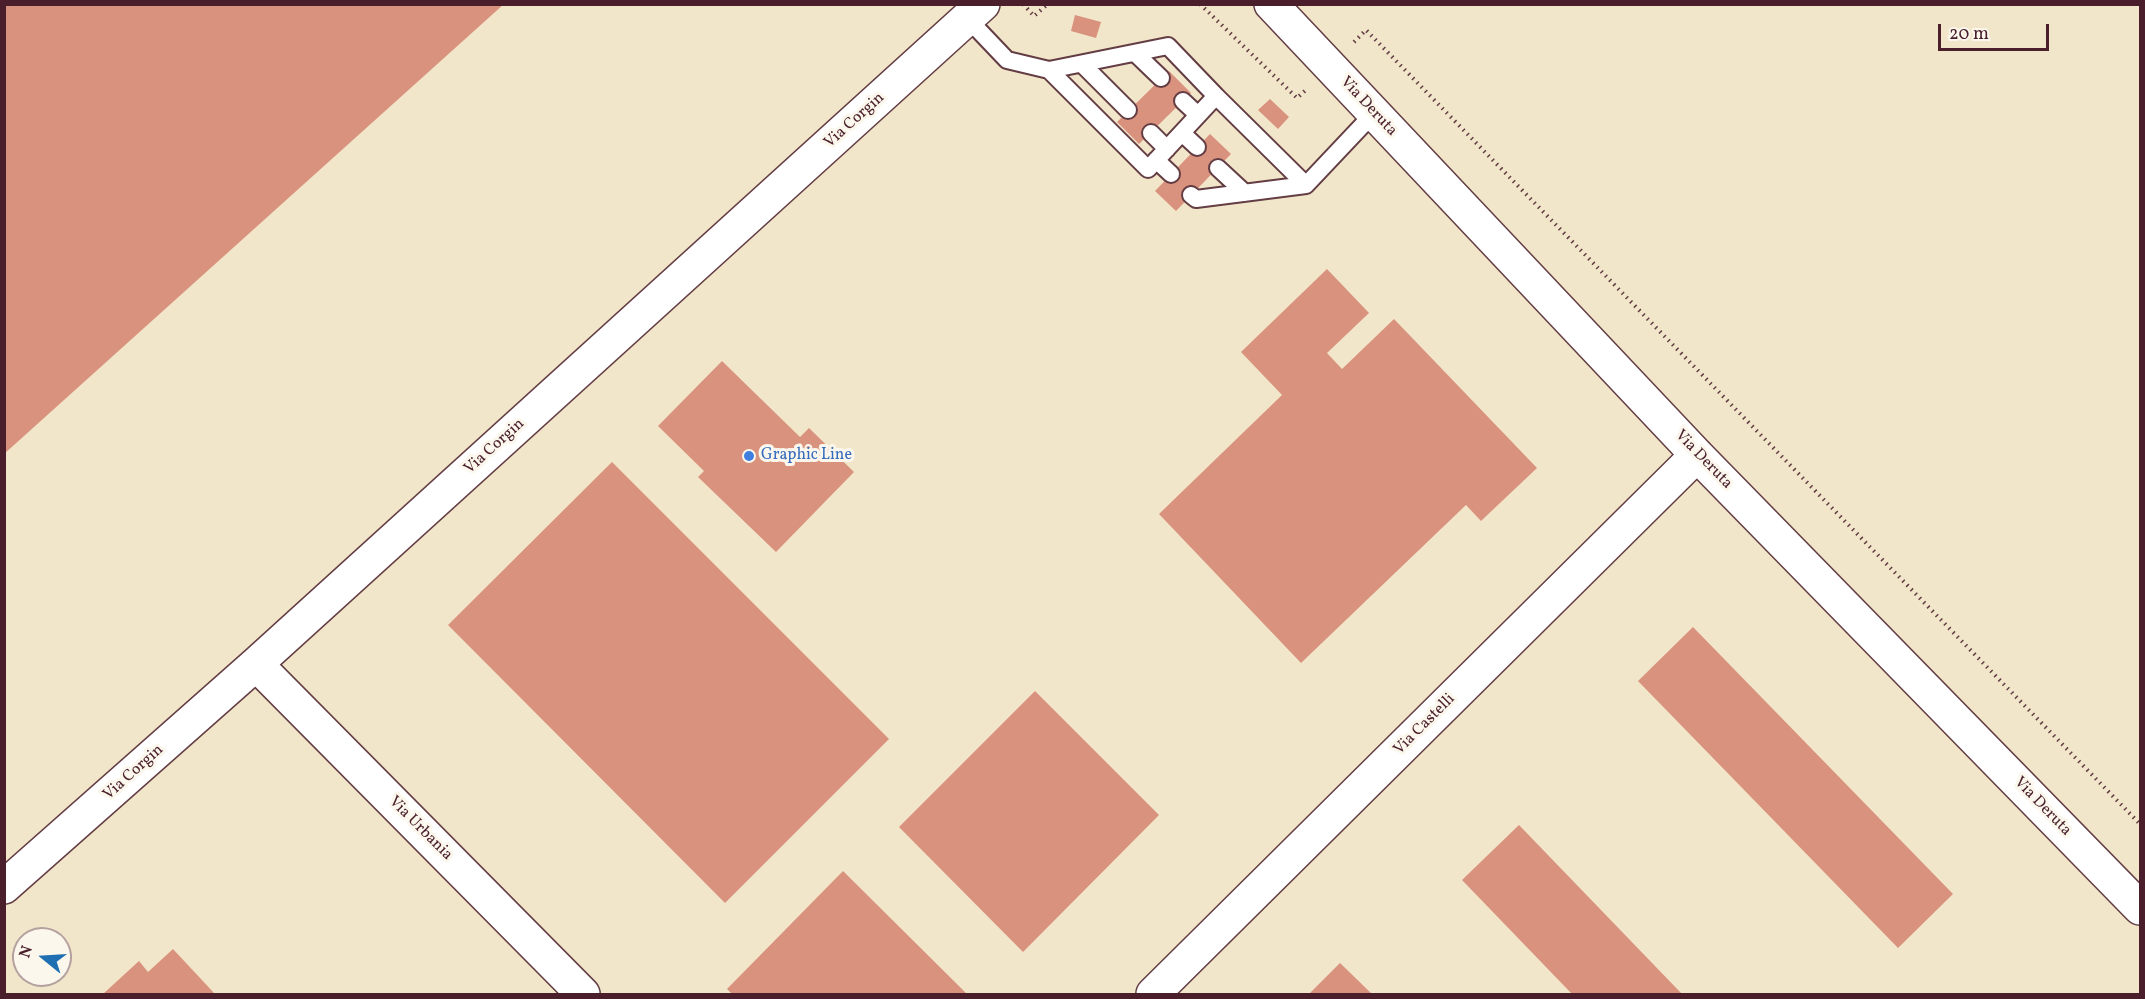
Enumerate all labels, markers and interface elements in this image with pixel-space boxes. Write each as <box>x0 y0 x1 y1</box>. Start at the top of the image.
scale bar <box>1941 12 2052 50</box>
text: 20 m <box>1949 22 1989 47</box>
street label: Via Deruta <box>1335 73 1401 141</box>
street label: Via Corgin <box>821 89 889 153</box>
street label: Via Corgin <box>461 415 529 479</box>
street label: Via Deruta <box>1670 426 1736 494</box>
place label: Graphic Line <box>761 446 852 466</box>
marker: Graphic Line <box>742 449 756 463</box>
street label: Via Castelli <box>1390 690 1460 760</box>
street label: Via Corgin <box>100 741 168 805</box>
street label: Via Deruta <box>2009 773 2075 841</box>
street label: Via Urbania <box>384 793 456 865</box>
north arrow <box>12 927 72 987</box>
text: N <box>15 943 39 961</box>

